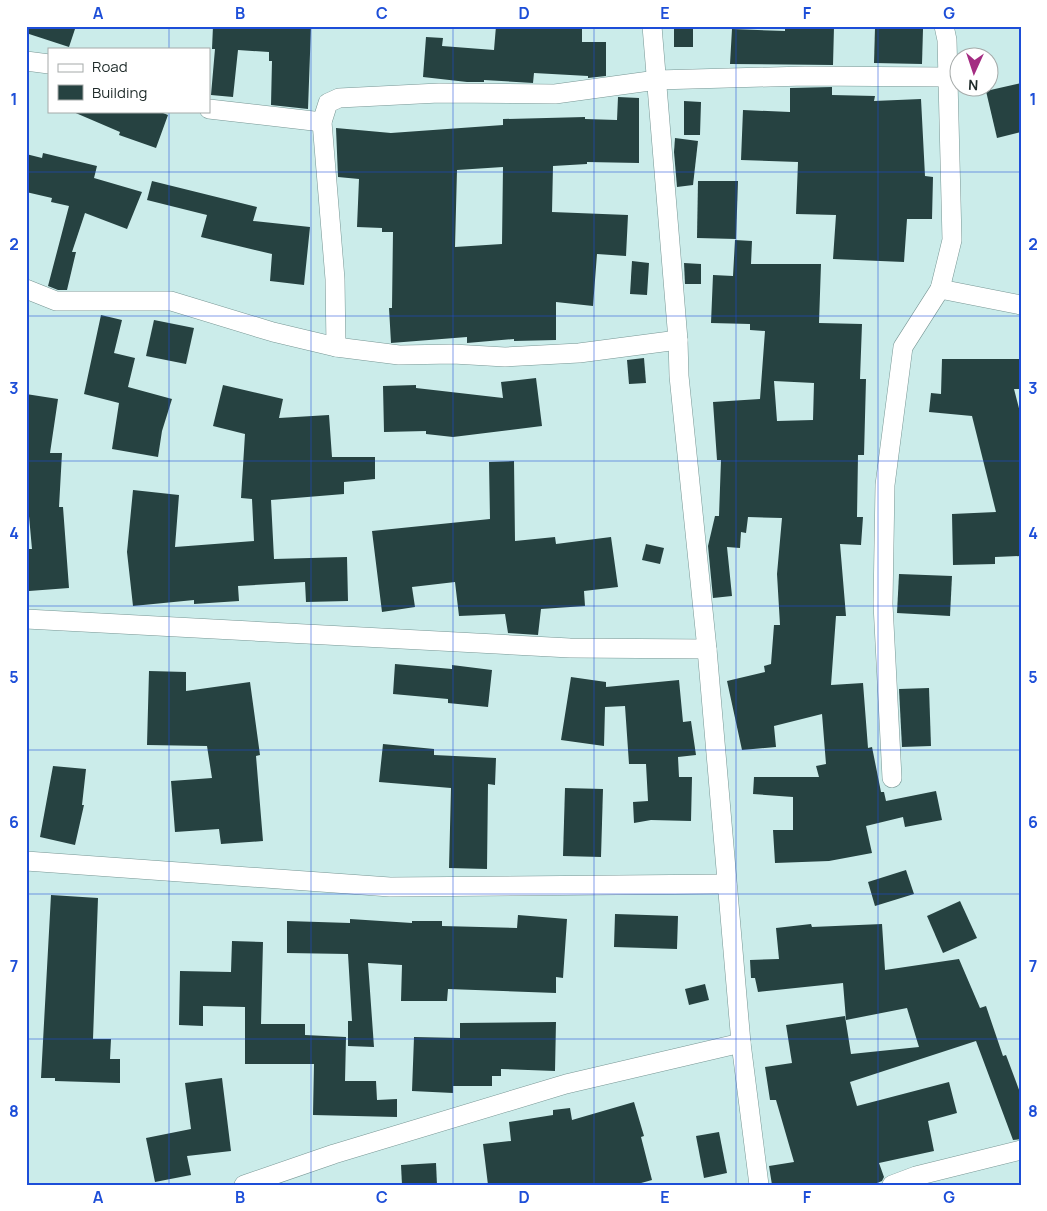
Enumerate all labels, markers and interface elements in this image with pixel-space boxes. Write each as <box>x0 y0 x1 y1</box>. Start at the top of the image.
text: A <box>93 2 104 24</box>
text: B <box>235 2 245 24</box>
text: C <box>376 2 388 24</box>
text: D <box>518 2 530 24</box>
text: E <box>660 2 670 24</box>
text: F <box>803 2 812 24</box>
text: G <box>943 2 955 24</box>
legend <box>48 48 210 112</box>
north arrow <box>950 48 1000 98</box>
text: Road <box>92 56 128 77</box>
text: N <box>968 76 979 95</box>
text: Building <box>92 82 147 103</box>
text: 1 <box>10 88 18 110</box>
text: 1 <box>1029 88 1037 110</box>
text: 2 <box>9 233 19 255</box>
text: 2 <box>1028 233 1038 255</box>
text: 3 <box>9 377 19 399</box>
text: 3 <box>1028 377 1038 399</box>
text: 4 <box>9 522 19 544</box>
text: 4 <box>1028 522 1038 544</box>
text: 5 <box>9 666 19 688</box>
text: 5 <box>1028 666 1038 688</box>
text: 6 <box>9 811 19 833</box>
text: 6 <box>1028 811 1038 833</box>
text: 7 <box>10 955 18 977</box>
text: 7 <box>1029 955 1037 977</box>
text: 8 <box>9 1100 19 1122</box>
text: 8 <box>1028 1100 1038 1122</box>
text: A <box>93 1186 104 1208</box>
text: B <box>235 1186 245 1208</box>
text: C <box>376 1186 388 1208</box>
text: D <box>518 1186 530 1208</box>
text: E <box>660 1186 670 1208</box>
text: F <box>803 1186 812 1208</box>
text: G <box>943 1186 955 1208</box>

